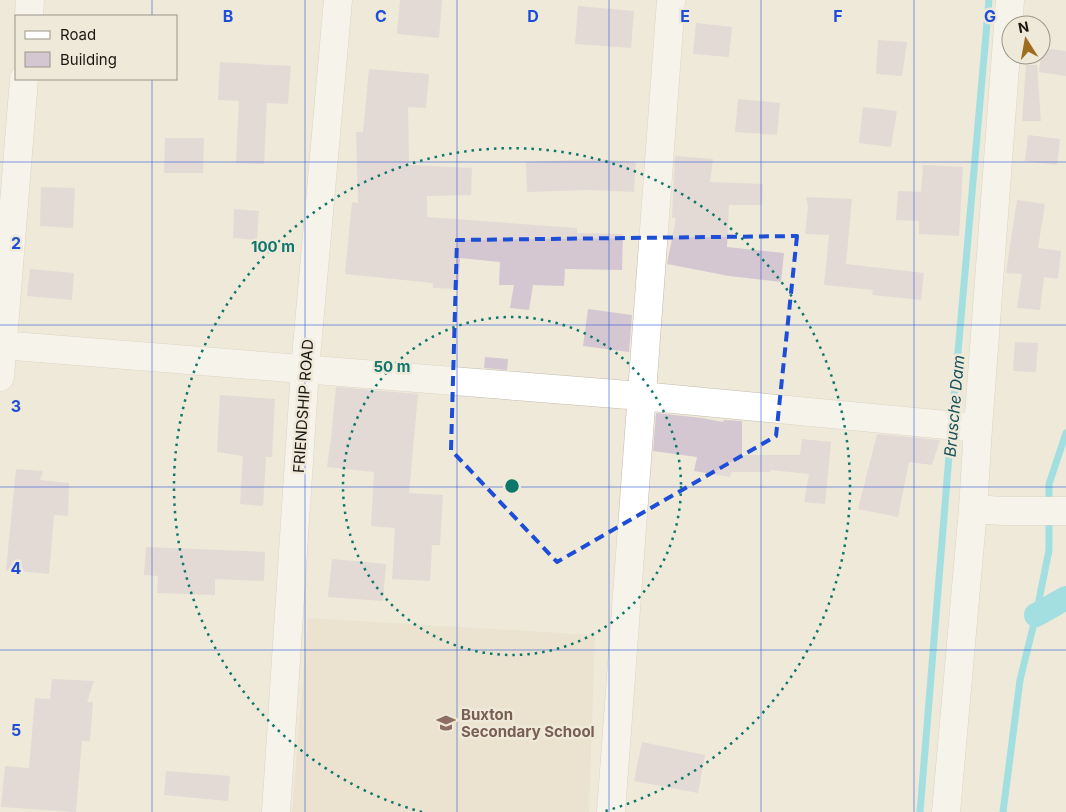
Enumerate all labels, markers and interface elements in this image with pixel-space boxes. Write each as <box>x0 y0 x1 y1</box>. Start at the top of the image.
text: B <box>223 6 233 26</box>
text: C <box>375 6 387 26</box>
text: D <box>527 6 539 26</box>
text: E <box>680 6 690 26</box>
text: F <box>833 6 843 26</box>
text: G <box>984 6 996 26</box>
legend <box>15 15 178 80</box>
north arrow <box>1001 15 1051 65</box>
text: N <box>1017 17 1030 36</box>
text: Road <box>60 25 96 44</box>
text: Building <box>60 50 117 69</box>
text: 2 <box>11 233 21 253</box>
text: 100 m <box>251 237 295 256</box>
street label: FRIENDSHIP ROAD <box>289 338 317 474</box>
water label: Brusche Dam <box>940 354 968 458</box>
text: 50 m <box>374 357 410 376</box>
text: 3 <box>11 396 21 416</box>
centre of rings <box>503 477 521 495</box>
text: 4 <box>11 558 22 578</box>
place label: Buxton Secondary School <box>461 705 595 741</box>
school or university icon: Buxton Secondary School <box>435 712 457 734</box>
text: 5 <box>11 720 21 740</box>

